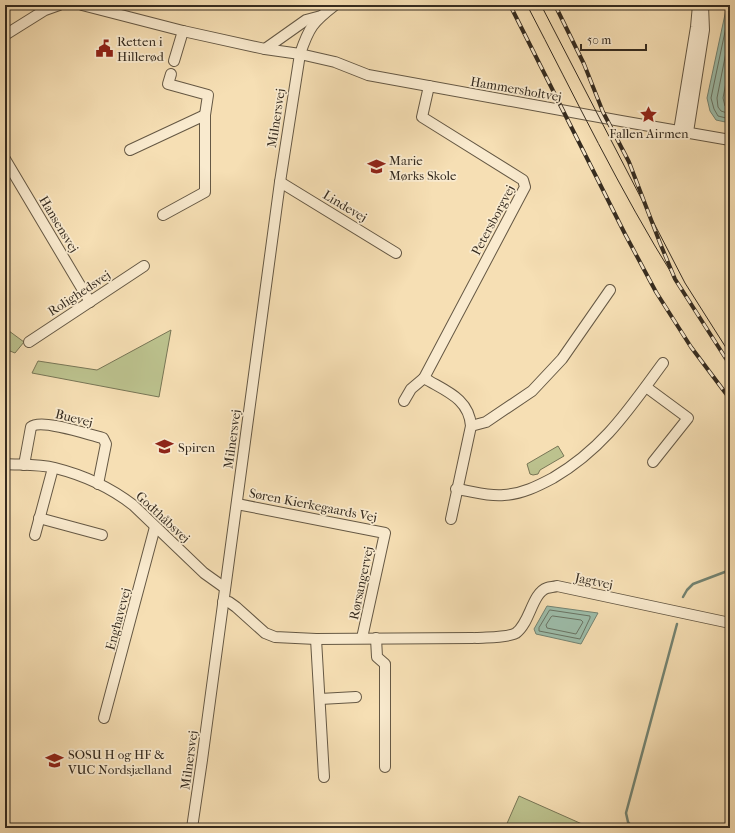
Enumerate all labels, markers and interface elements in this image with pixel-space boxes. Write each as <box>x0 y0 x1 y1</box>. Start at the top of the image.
scale bar <box>581 26 646 52</box>
text: 50 m <box>587 33 611 47</box>
place label: Retten i Hillerød <box>117 34 165 64</box>
public building icon: Retten i Hillerød <box>94 38 114 58</box>
street label: Hammersholtvej <box>469 74 563 104</box>
street label: Milnersvej <box>264 87 288 149</box>
place icon: Fallen Airmen <box>639 104 659 124</box>
place label: Fallen Airmen <box>609 126 689 141</box>
place label: Marie Mørks Skole <box>389 153 457 183</box>
school or university icon: Marie Mørks Skole <box>366 157 386 177</box>
street label: Petersborgvej <box>468 182 518 258</box>
street label: Lindevej <box>320 187 370 225</box>
street label: Hansensvej <box>36 193 82 255</box>
street label: Rolighedsvej <box>45 267 113 319</box>
street label: Buevej <box>54 406 94 430</box>
street label: Milnersvej <box>220 408 244 470</box>
school or university icon: Spiren <box>155 437 175 457</box>
place label: Spiren <box>178 440 215 455</box>
street label: Søren Kierkegaards Vej <box>248 485 378 525</box>
street label: Godthåbsvej <box>133 488 193 546</box>
street label: Rørsangervej <box>346 545 376 621</box>
street label: Jagtvej <box>573 569 614 592</box>
street label: Enghavevej <box>102 586 134 652</box>
street label: Milnersvej <box>177 729 201 791</box>
place label: SOSU H og HF & VUC Nordsjælland <box>67 747 173 777</box>
school or university icon: SOSU H og HF & VUC Nordsjælland <box>45 751 65 771</box>

